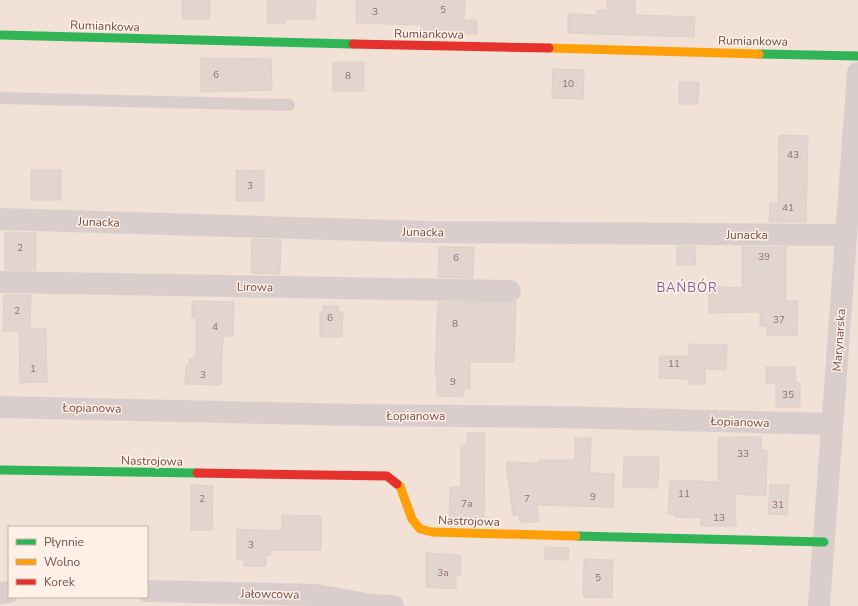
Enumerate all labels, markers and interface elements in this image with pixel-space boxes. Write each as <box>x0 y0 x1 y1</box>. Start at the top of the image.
house number: 5 <box>440 3 446 17</box>
house number: 3 <box>372 5 378 19</box>
street label: Rumiankowa <box>70 17 140 35</box>
street label: Rumiankowa <box>394 25 464 43</box>
street label: Rumiankowa <box>718 32 788 50</box>
house number: 6 <box>213 68 219 82</box>
house number: 8 <box>345 69 351 83</box>
house number: 10 <box>562 77 574 91</box>
house number: 43 <box>787 148 799 162</box>
house number: 3 <box>247 179 253 193</box>
house number: 41 <box>782 201 794 215</box>
street label: Junacka <box>77 213 120 231</box>
street label: Junacka <box>401 224 444 240</box>
street label: Junacka <box>725 227 768 243</box>
house number: 2 <box>17 241 23 255</box>
house number: 39 <box>758 250 770 264</box>
house number: 6 <box>453 251 459 265</box>
district label: BAŃBÓR <box>656 278 718 297</box>
street label: Lirowa <box>237 279 273 295</box>
house number: 2 <box>14 304 20 318</box>
street label: Marynarska <box>829 308 849 372</box>
house number: 6 <box>327 311 333 325</box>
house number: 37 <box>773 313 785 327</box>
house number: 8 <box>452 317 458 331</box>
house number: 4 <box>212 320 218 334</box>
house number: 11 <box>668 357 680 371</box>
house number: 1 <box>30 362 36 376</box>
house number: 3 <box>200 368 206 382</box>
house number: 9 <box>450 375 456 389</box>
house number: 35 <box>782 388 794 402</box>
street label: Łopianowa <box>61 399 122 417</box>
street label: Łopianowa <box>385 408 446 424</box>
street label: Łopianowa <box>709 413 770 431</box>
house number: 33 <box>737 447 749 461</box>
street label: Nastrojowa <box>121 452 183 470</box>
house number: 11 <box>678 487 690 501</box>
house number: 9 <box>590 490 596 504</box>
house number: 2 <box>199 492 205 506</box>
house number: 7 <box>524 492 530 506</box>
house number: 7a <box>461 497 473 511</box>
house number: 31 <box>772 498 784 512</box>
house number: 13 <box>713 511 725 525</box>
street label: Nastrojowa <box>438 512 500 530</box>
legend <box>8 526 148 598</box>
text: Płynnie <box>44 534 84 550</box>
house number: 3 <box>248 538 254 552</box>
text: Wolno <box>44 554 81 570</box>
house number: 3a <box>437 566 449 580</box>
house number: 5 <box>595 571 601 585</box>
text: Korek <box>44 574 76 590</box>
street label: Jałowcowa <box>240 585 299 603</box>

